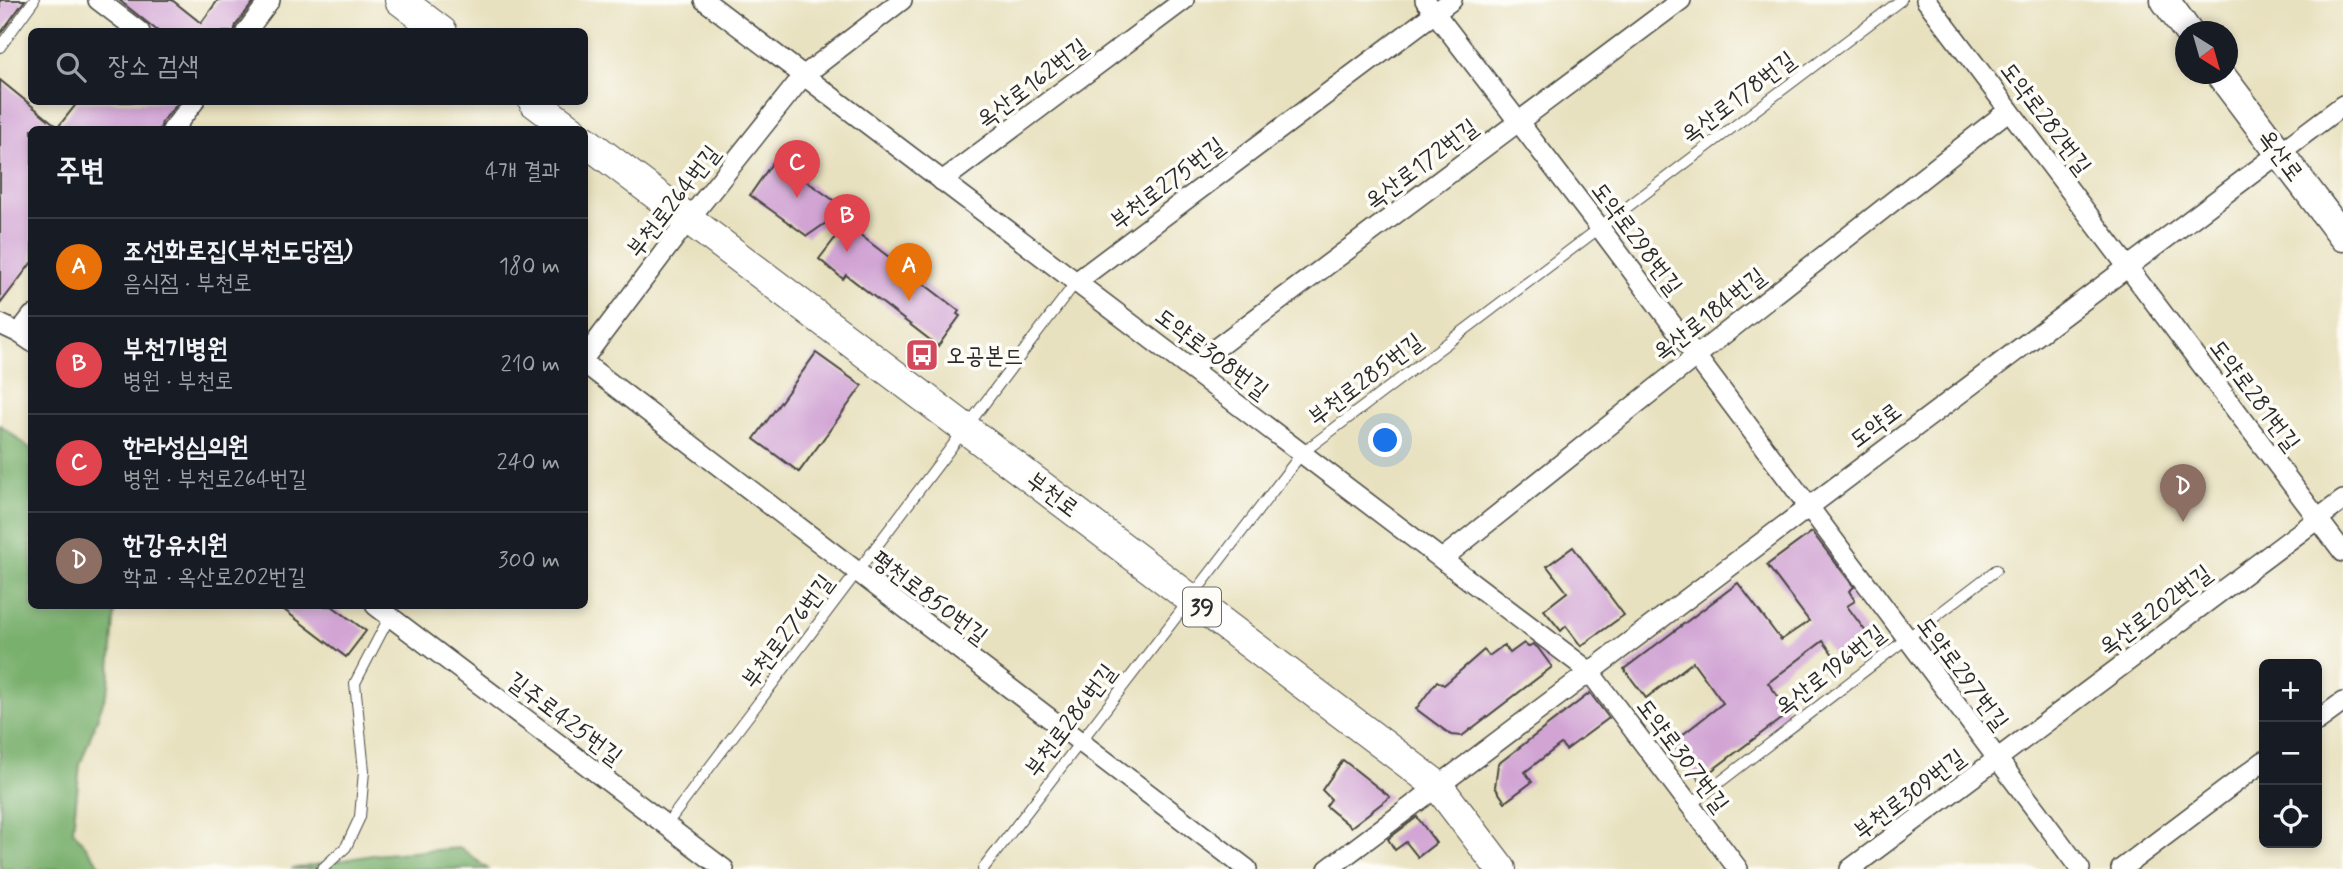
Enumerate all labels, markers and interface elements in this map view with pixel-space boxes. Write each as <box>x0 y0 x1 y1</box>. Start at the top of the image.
north arrow <box>2175 21 2238 84</box>
search box <box>28 28 588 105</box>
street label: 옥산로162번길 <box>971 32 1095 136</box>
street label: 옥산로178번길 <box>1676 45 1802 151</box>
icon: search <box>52 48 90 86</box>
text: 장소 검색 <box>108 50 199 84</box>
street label: 도약로282번길 <box>1992 56 2097 182</box>
street label: 옥산로172번길 <box>1359 113 1485 218</box>
street label: 옥산로 <box>2250 123 2310 188</box>
street label: 부천로275번길 <box>1104 131 1231 237</box>
street label: 부천로264번길 <box>621 139 728 264</box>
pin: C <box>774 140 820 198</box>
text: 주변 <box>56 152 104 191</box>
text: 4개 결과 <box>485 157 560 187</box>
street label: 도약로298번길 <box>1583 176 1688 302</box>
pin: B <box>824 194 870 252</box>
text: 조선화로집(부천도당점) <box>123 235 353 269</box>
pin: A <box>886 243 932 301</box>
text: A <box>71 252 87 282</box>
text: 180 m <box>499 252 560 282</box>
street label: 옥산로184번길 <box>1647 261 1773 369</box>
text: 음식점 · 부천로 <box>123 269 252 299</box>
street label: 도약로308번길 <box>1148 301 1274 407</box>
street label: 부천로285번길 <box>1302 327 1430 434</box>
text: 부천기병원 <box>123 333 228 367</box>
street label: 도약로281번길 <box>2202 334 2306 458</box>
bus stop icon: 오공본드 <box>903 336 941 374</box>
place label: 오공본드 <box>946 341 1023 372</box>
text: B <box>72 350 86 380</box>
text: 210 m <box>500 350 560 380</box>
text: 병원 · 부천로 <box>123 367 233 397</box>
street label: 도약로 <box>1843 396 1908 456</box>
your location <box>1368 423 1402 457</box>
text: 한라성심의원 <box>123 431 249 465</box>
text: C <box>71 448 87 478</box>
text: 240 m <box>496 448 560 478</box>
pin: D <box>2160 464 2206 522</box>
text: 병원 · 부천로264번길 <box>123 465 307 495</box>
street label: 부천로 <box>1020 465 1085 525</box>
text: 한강유치원 <box>123 529 228 563</box>
street label: 평천로850번길 <box>865 544 994 652</box>
text: D <box>71 546 87 576</box>
text: 300 m <box>498 546 560 576</box>
street label: 옥산로202번길 <box>2093 559 2219 664</box>
text: 학교 · 옥산로202번길 <box>123 563 306 593</box>
street label: 부천로276번길 <box>735 569 841 695</box>
road number: 39 <box>1183 587 1221 626</box>
street label: 도약로297번길 <box>1909 611 2015 737</box>
street label: 옥산로196번길 <box>1770 619 1892 724</box>
street label: 부천로286번길 <box>1018 658 1124 784</box>
map controls <box>2259 659 2322 848</box>
button: + <box>2259 659 2322 722</box>
street label: 길주로425번길 <box>500 666 628 773</box>
street label: 도약로307번길 <box>1629 693 1735 819</box>
button: − <box>2259 722 2322 785</box>
street label: 부천로309번길 <box>1848 743 1972 847</box>
button: locate <box>2259 785 2322 848</box>

